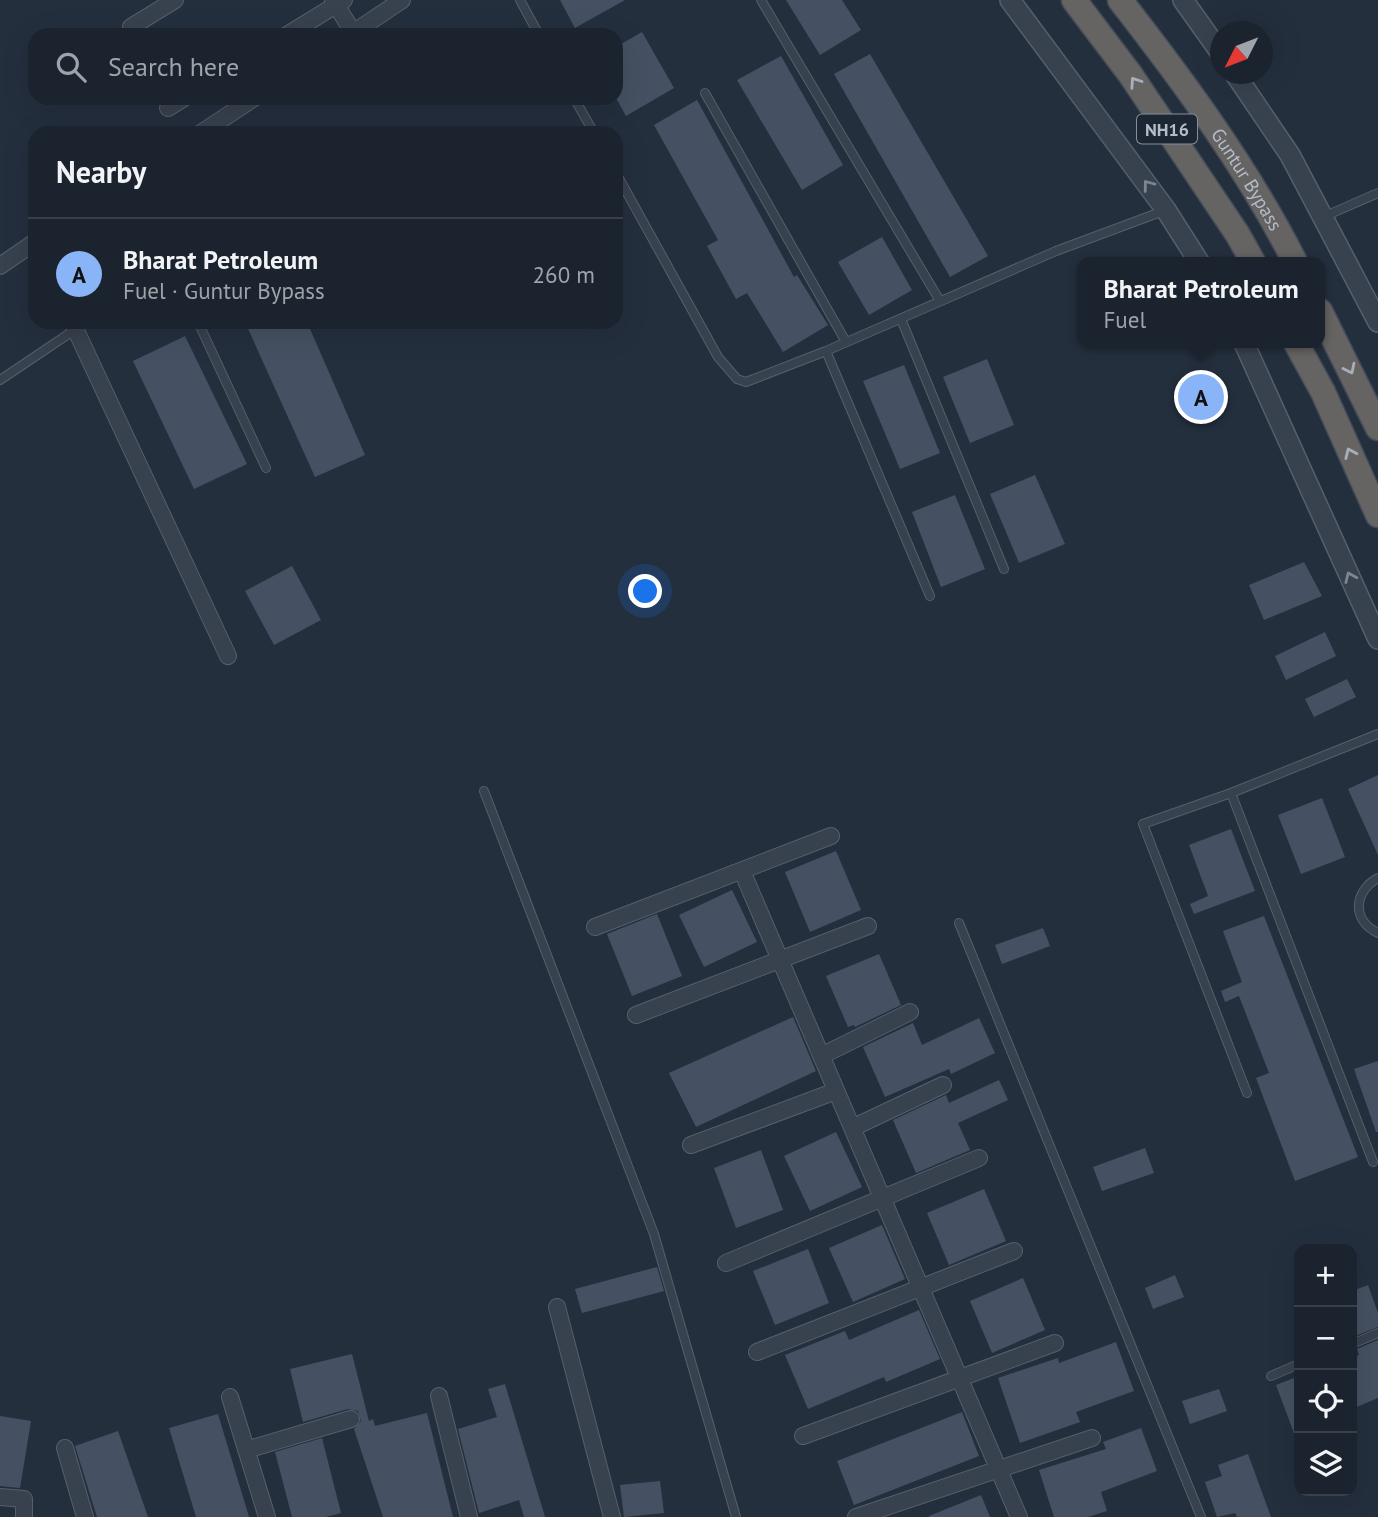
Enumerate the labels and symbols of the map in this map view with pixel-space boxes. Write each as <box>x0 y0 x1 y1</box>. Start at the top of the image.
north arrow <box>1210 21 1273 84</box>
one-way arrow <box>1131 77 1144 90</box>
road number: NH16 <box>1137 114 1197 144</box>
street label: Guntur Bypass <box>1206 123 1288 235</box>
one-way arrow <box>1143 180 1156 193</box>
one-way arrow <box>1341 362 1355 374</box>
pin: A <box>1178 371 1224 423</box>
one-way arrow <box>1344 448 1358 460</box>
one-way arrow <box>1344 572 1358 584</box>
your location <box>628 574 662 608</box>

